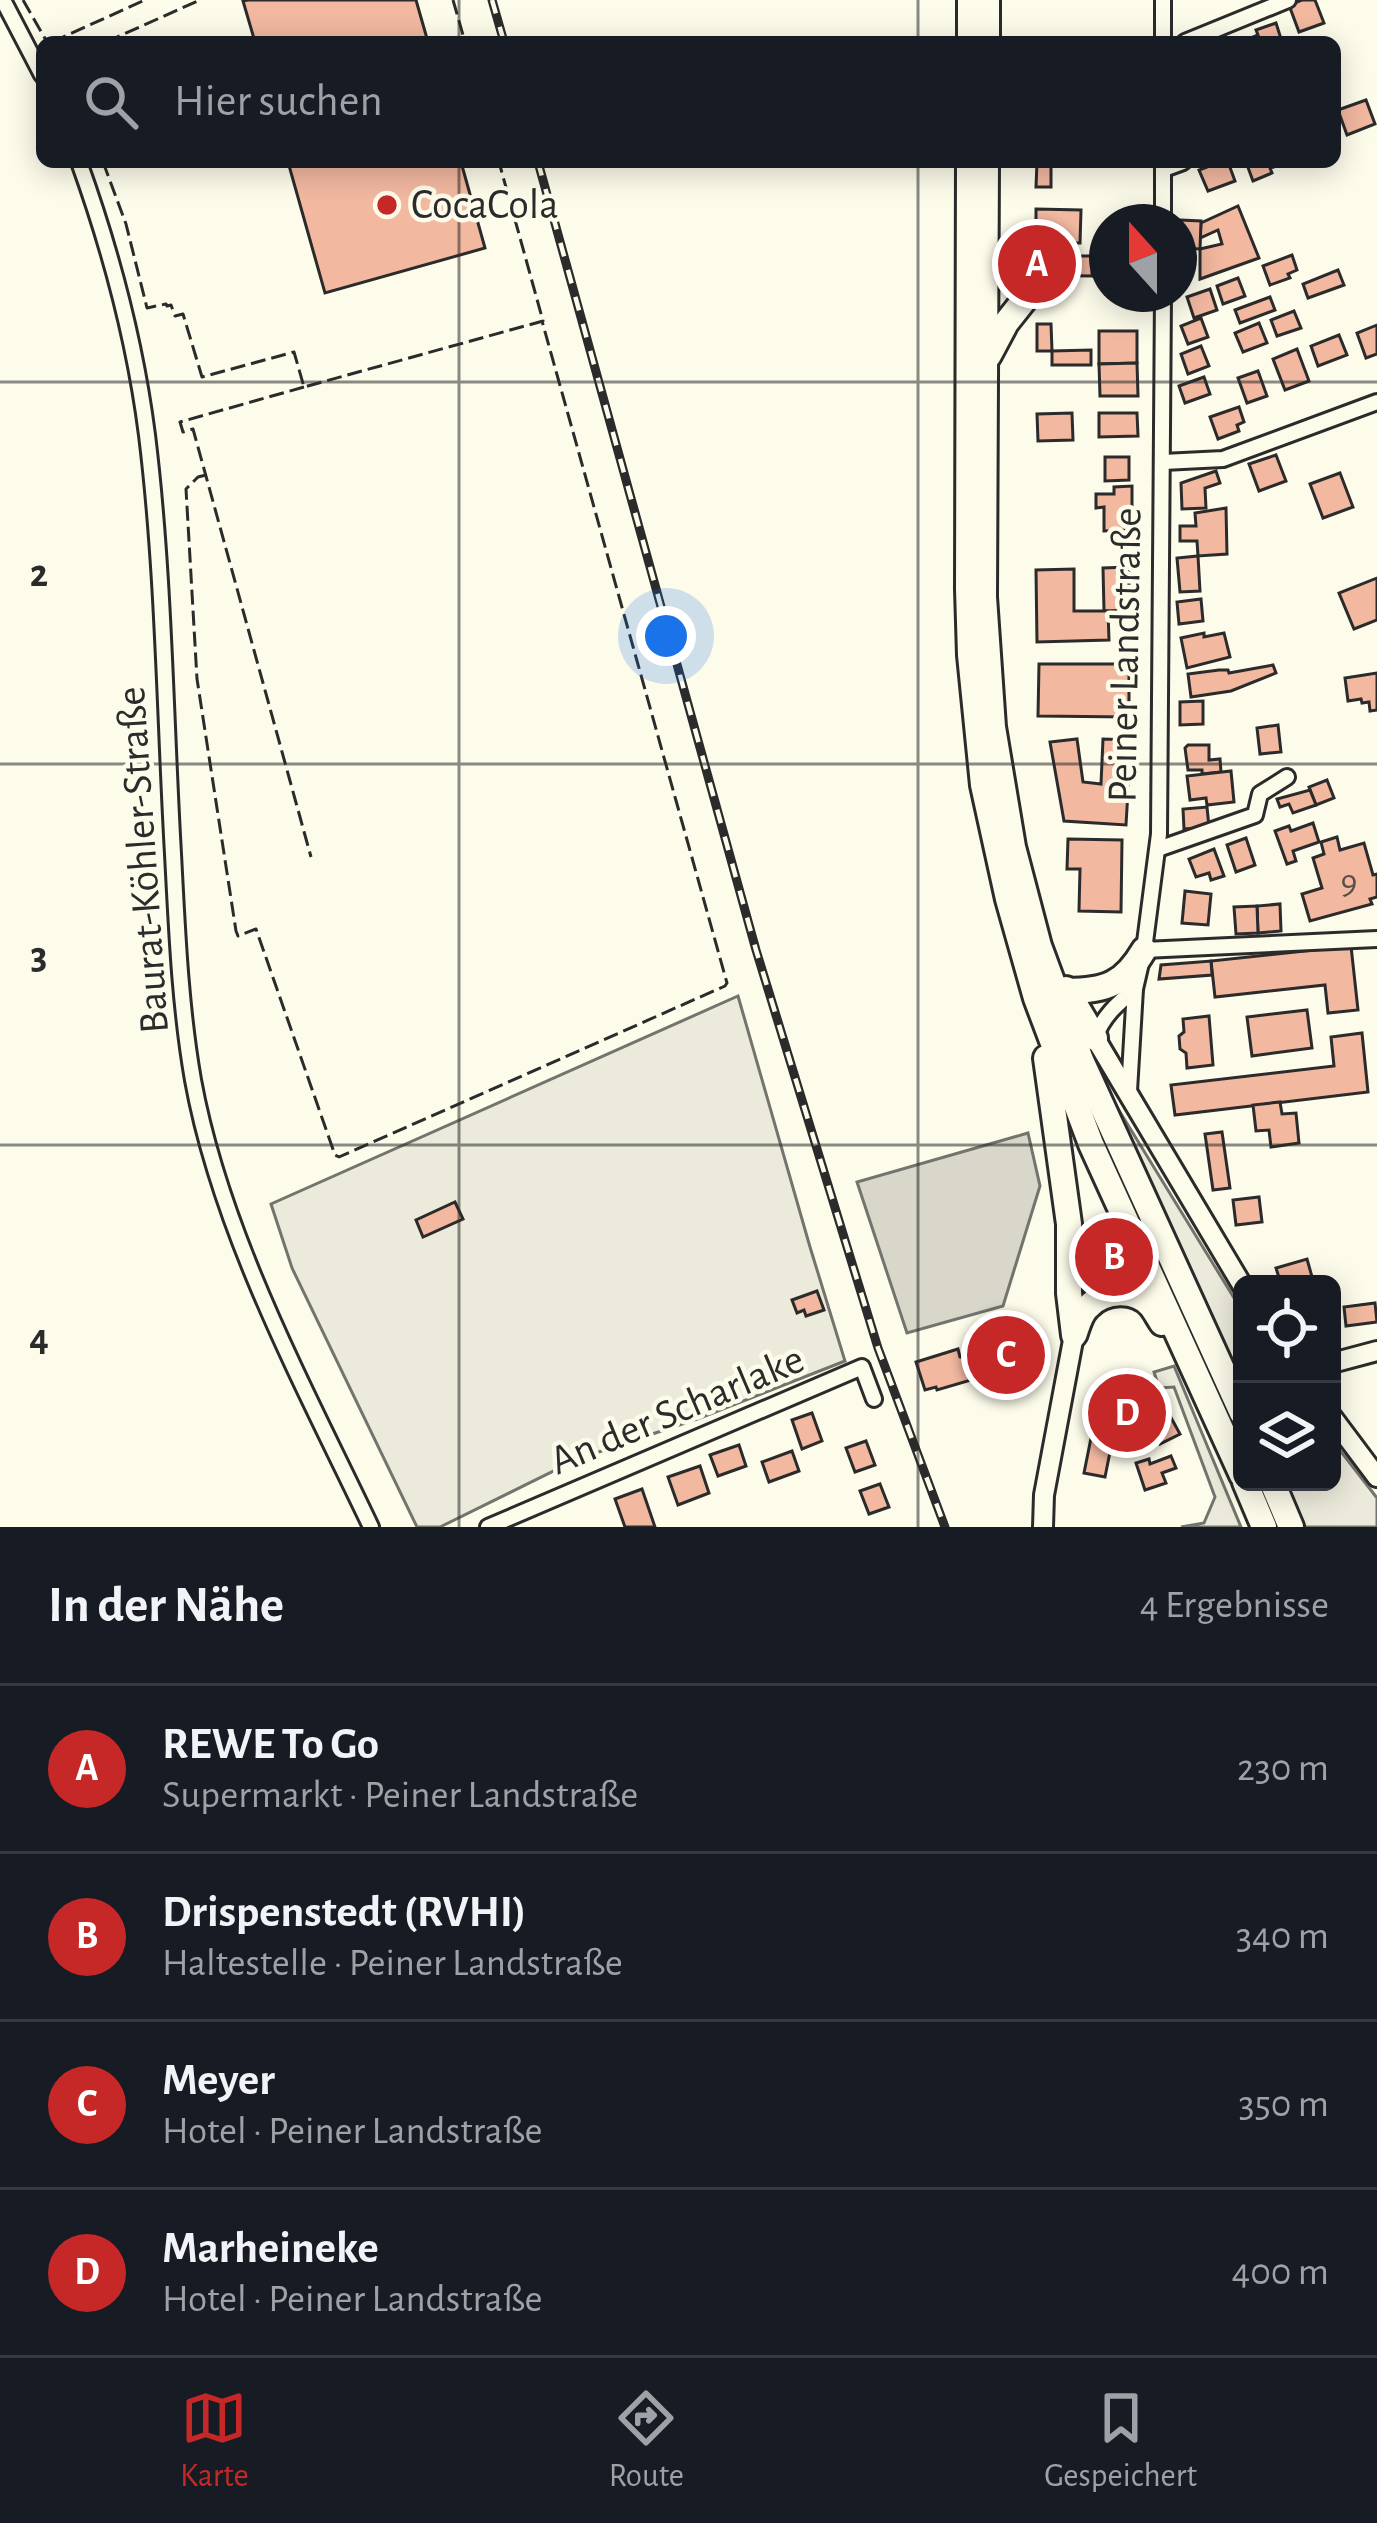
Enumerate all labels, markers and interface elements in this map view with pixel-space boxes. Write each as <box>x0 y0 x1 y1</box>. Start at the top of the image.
search box <box>36 36 1341 168</box>
icon: search <box>78 69 144 135</box>
text: Hier suchen <box>174 79 383 124</box>
place label: CocaCola <box>411 184 559 226</box>
marker: CocaCola <box>374 192 400 218</box>
north arrow <box>1089 204 1197 312</box>
pin: A <box>998 219 1076 309</box>
street label: Peiner Landstraße <box>1101 507 1149 803</box>
text: 2 <box>30 555 48 594</box>
your location <box>636 606 696 666</box>
street label: Baurat-Köhler-Straße <box>110 685 176 1035</box>
house number: 9 <box>1341 864 1357 900</box>
text: 3 <box>31 937 47 976</box>
pin: B <box>1075 1212 1153 1302</box>
map controls <box>1233 1275 1341 1491</box>
button: locate <box>1233 1275 1341 1383</box>
pin: C <box>967 1310 1045 1400</box>
text: 4 <box>29 1319 49 1358</box>
street label: An der Scharlake <box>544 1338 810 1482</box>
pin: D <box>1088 1368 1166 1458</box>
button: layers <box>1233 1383 1341 1491</box>
text: In der Nähe <box>48 1580 284 1631</box>
text: 4 Ergebnisse <box>1140 1586 1329 1625</box>
text: REWE To Go <box>162 1722 379 1767</box>
text: A <box>75 1749 99 1788</box>
text: 230 m <box>1237 1749 1329 1788</box>
text: Supermarkt · Peiner Landstraße <box>162 1776 638 1815</box>
text: Drispenstedt (RVHI) <box>162 1890 527 1935</box>
text: B <box>76 1917 98 1956</box>
text: 340 m <box>1236 1917 1329 1956</box>
text: Haltestelle · Peiner Landstraße <box>162 1944 623 1983</box>
text: Meyer <box>162 2058 275 2103</box>
text: C <box>77 2085 97 2124</box>
text: 350 m <box>1238 2085 1329 2124</box>
text: Hotel · Peiner Landstraße <box>162 2112 542 2151</box>
text: Marheineke <box>162 2226 379 2271</box>
text: D <box>74 2253 100 2292</box>
text: 400 m <box>1231 2253 1329 2292</box>
text: Hotel · Peiner Landstraße <box>162 2280 542 2319</box>
tab: Karte <box>180 2385 249 2497</box>
tab: Route <box>609 2385 684 2497</box>
tab: Gespeichert <box>1044 2385 1197 2497</box>

